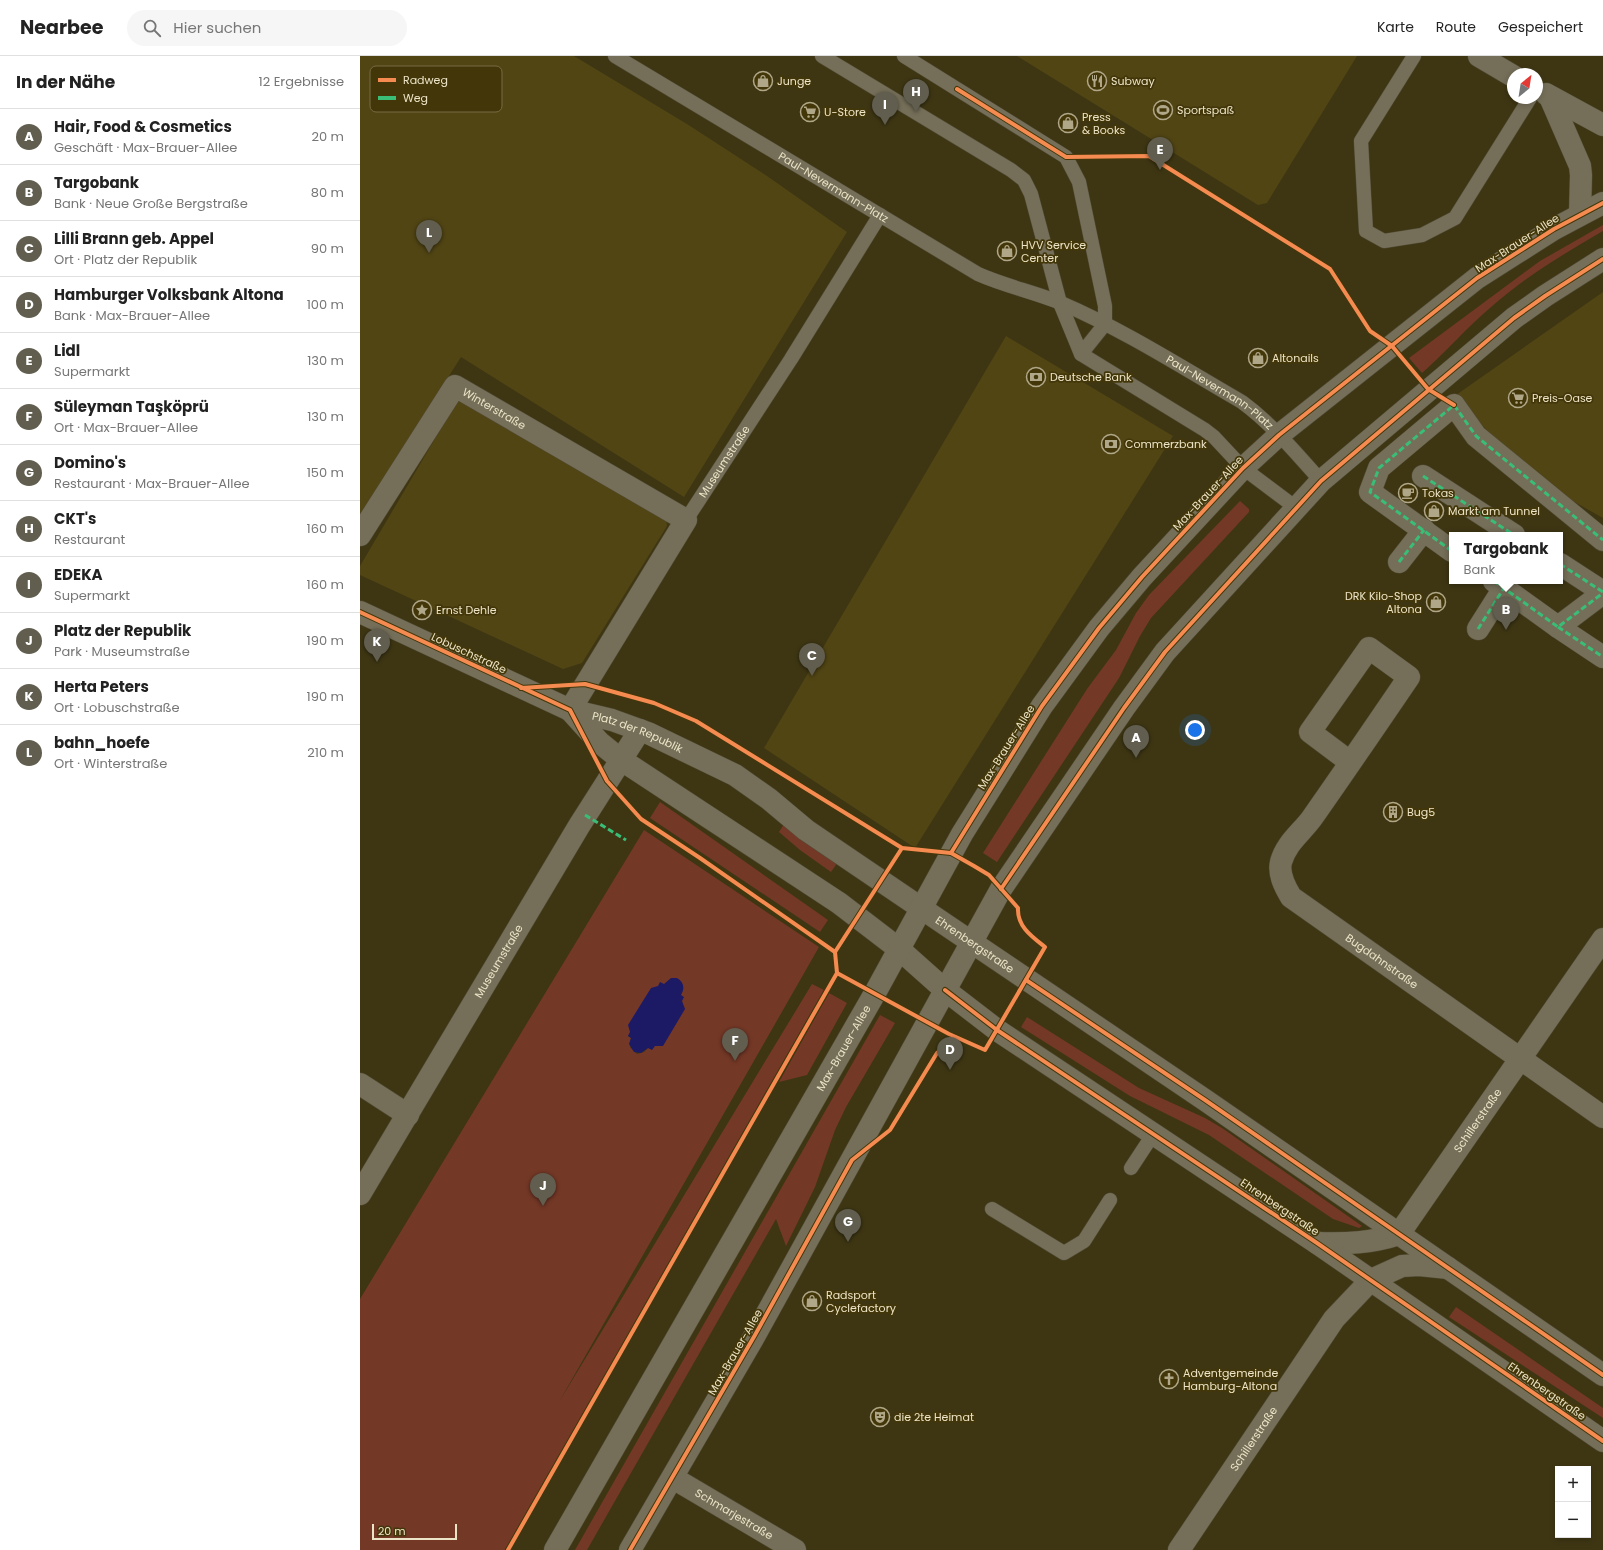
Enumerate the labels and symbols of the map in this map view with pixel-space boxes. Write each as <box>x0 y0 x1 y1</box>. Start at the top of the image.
legend <box>370 66 502 112</box>
north arrow <box>1507 68 1543 104</box>
shop icon: Junge <box>752 70 774 92</box>
restaurant icon: Subway <box>1086 70 1108 92</box>
text: Radweg <box>403 72 448 88</box>
place label: Junge <box>777 73 811 89</box>
place label: Subway <box>1111 73 1155 89</box>
pin: H <box>903 79 929 112</box>
text: Weg <box>403 90 428 106</box>
pin: I <box>872 92 898 125</box>
sports icon: Sportspaß <box>1152 99 1174 121</box>
supermarket icon: U-Store <box>799 101 821 123</box>
place label: Sportspaß <box>1177 102 1234 118</box>
place label: U-Store <box>824 104 866 120</box>
place label: Press & Books <box>1082 109 1126 138</box>
shop icon: Press & Books <box>1057 112 1079 134</box>
pin: E <box>1147 137 1173 170</box>
street label: Paul-Nevermann-Platz <box>776 148 892 227</box>
street label: Max-Brauer-Allee <box>1472 210 1562 276</box>
pin: L <box>416 220 442 253</box>
place label: HVV Service Center <box>1021 237 1086 266</box>
shop icon: HVV Service Center <box>996 240 1018 262</box>
shop icon: Altonails <box>1247 347 1269 369</box>
place label: Altonails <box>1272 350 1319 366</box>
street label: Paul-Nevermann-Platz <box>1163 351 1277 433</box>
bank icon: Deutsche Bank <box>1025 366 1047 388</box>
place label: Deutsche Bank <box>1050 369 1132 385</box>
street label: Winterstraße <box>459 384 529 434</box>
supermarket icon: Preis-Oase <box>1507 387 1529 409</box>
place label: Preis-Oase <box>1532 390 1593 406</box>
street label: Museumstraße <box>695 422 754 501</box>
bank icon: Commerzbank <box>1100 433 1122 455</box>
place label: Commerzbank <box>1125 436 1207 452</box>
street label: Max-Brauer-Allee <box>1169 452 1247 534</box>
cafe icon: Tokas <box>1397 482 1419 504</box>
place label: Tokas <box>1422 485 1454 501</box>
shop icon: Markt am Tunnel <box>1423 500 1445 522</box>
place label: Markt am Tunnel <box>1448 503 1540 519</box>
place label: DRK Kilo-Shop Altona <box>1345 588 1422 617</box>
shop icon: DRK Kilo-Shop Altona <box>1425 591 1447 613</box>
pin: B <box>1493 597 1519 630</box>
place icon: Ernst Dehle <box>411 599 433 621</box>
place label: Ernst Dehle <box>436 602 497 618</box>
pin: K <box>364 629 390 662</box>
street label: Lobuschstraße <box>429 629 509 678</box>
pin: C <box>799 643 825 676</box>
street label: Max-Brauer-Allee <box>974 701 1039 792</box>
street label: Platz der Republik <box>591 708 686 757</box>
your location <box>1185 720 1205 740</box>
pin: A <box>1123 725 1149 758</box>
building icon: Bug5 <box>1382 801 1404 823</box>
place label: Bug5 <box>1407 804 1435 820</box>
street label: Ehrenbergstraße <box>932 912 1018 977</box>
street label: Museumstraße <box>470 921 527 1001</box>
street label: Bugdahnstraße <box>1342 930 1422 992</box>
street label: Max-Brauer-Allee <box>812 1002 875 1094</box>
pin: F <box>722 1028 748 1061</box>
pin: D <box>937 1037 963 1070</box>
street label: Schillerstraße <box>1450 1085 1506 1156</box>
pin: J <box>530 1173 556 1206</box>
street label: Ehrenbergstraße <box>1237 1175 1323 1239</box>
pin: G <box>835 1209 861 1242</box>
place label: Radsport Cyclefactory <box>826 1287 897 1316</box>
shop icon: Radsport Cyclefactory <box>801 1290 823 1312</box>
street label: Max-Brauer-Allee <box>704 1306 766 1398</box>
street label: Ehrenbergstraße <box>1505 1358 1589 1424</box>
place label: Adventgemeinde Hamburg-Altona <box>1183 1365 1278 1394</box>
church icon: Adventgemeinde Hamburg-Altona <box>1158 1368 1180 1390</box>
street label: Schillerstraße <box>1226 1403 1281 1474</box>
theatre icon: die 2te Heimat <box>869 1406 891 1428</box>
place label: die 2te Heimat <box>894 1409 974 1425</box>
street label: Schmarjestraße <box>692 1485 776 1544</box>
scale bar <box>372 1522 457 1541</box>

